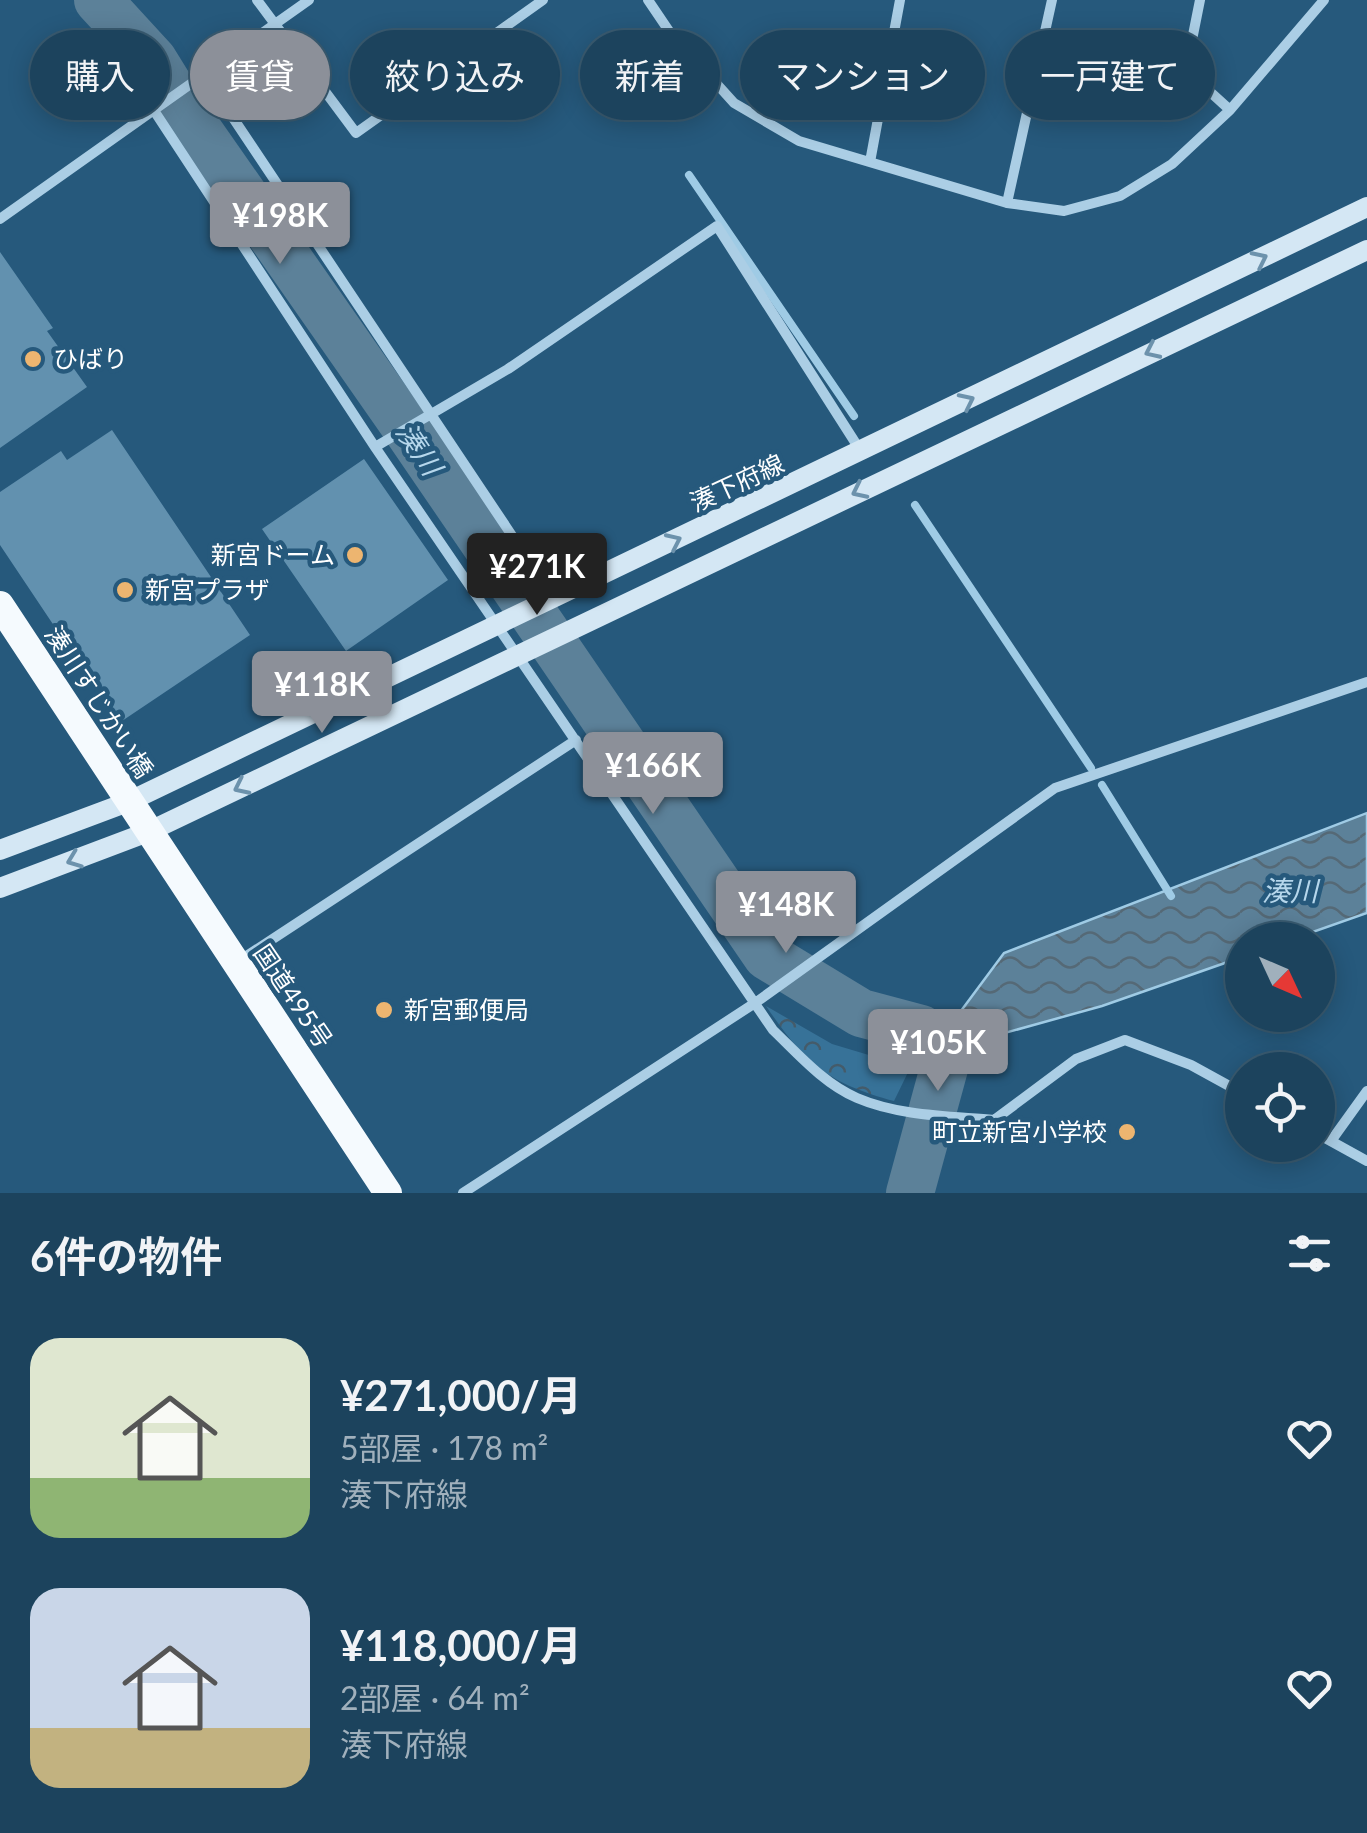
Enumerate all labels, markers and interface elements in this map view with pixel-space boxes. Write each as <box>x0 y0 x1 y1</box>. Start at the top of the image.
chip: 購入 <box>30 30 170 120</box>
chip: 賃貸 <box>190 30 330 120</box>
chip: 絞り込み <box>350 30 560 120</box>
chip: 新着 <box>580 30 720 120</box>
chip: マンション <box>740 30 985 120</box>
chip: 一戸建て <box>1005 30 1215 120</box>
pin: ¥198K <box>210 182 350 267</box>
text: ¥198K <box>232 195 328 234</box>
one-way arrow <box>1249 252 1267 271</box>
one-way arrow <box>1144 338 1162 358</box>
place label: ひばり <box>53 343 128 373</box>
marker: ひばり <box>22 348 44 370</box>
one-way arrow <box>957 393 975 413</box>
water label: 湊川 <box>390 416 451 484</box>
street label: 湊下府線 <box>685 447 788 517</box>
one-way arrow <box>851 479 869 499</box>
pin: ¥271K <box>467 533 607 618</box>
one-way arrow <box>663 533 681 553</box>
place label: 新宮ドーム <box>211 539 335 569</box>
marker: 新宮ドーム <box>344 544 366 566</box>
text: ¥271K <box>489 546 585 585</box>
place label: 新宮プラザ <box>145 574 270 604</box>
marker: 新宮プラザ <box>114 579 136 601</box>
street label: 湊川すじかい橋 <box>40 620 160 783</box>
pin: ¥118K <box>252 651 392 736</box>
text: ¥118K <box>274 664 370 703</box>
pin: ¥166K <box>583 732 723 817</box>
text: ¥166K <box>605 745 701 784</box>
one-way arrow <box>233 775 251 795</box>
one-way arrow <box>66 848 84 868</box>
pin: ¥148K <box>716 871 856 956</box>
water label: 湊川 <box>1262 873 1321 907</box>
text: ¥148K <box>738 884 834 923</box>
north arrow <box>1225 922 1335 1032</box>
map controls <box>1225 922 1335 1162</box>
street label: 国道495号 <box>248 938 339 1053</box>
place label: 新宮郵便局 <box>404 994 529 1024</box>
marker: 新宮郵便局 <box>373 999 395 1021</box>
pin: ¥105K <box>868 1009 1008 1094</box>
text: ¥105K <box>890 1022 986 1061</box>
button: locate <box>1225 1052 1335 1162</box>
place label: 町立新宮小学校 <box>932 1116 1107 1146</box>
marker: 町立新宮小学校 <box>1116 1121 1138 1143</box>
icon: filters <box>1282 1226 1337 1281</box>
text: 6件の物件 <box>30 1231 222 1281</box>
text: ¥271,000/月 <box>340 1370 582 1420</box>
icon: home <box>110 1378 230 1498</box>
icon: heart <box>1282 1411 1337 1466</box>
text: 5部屋 · 178 m² <box>340 1428 548 1467</box>
text: 湊下府線 <box>340 1474 468 1513</box>
text: ¥118,000/月 <box>340 1620 582 1670</box>
icon: home <box>110 1628 230 1748</box>
icon: heart <box>1282 1661 1337 1716</box>
text: 2部屋 · 64 m² <box>340 1678 530 1717</box>
text: 湊下府線 <box>340 1724 468 1763</box>

